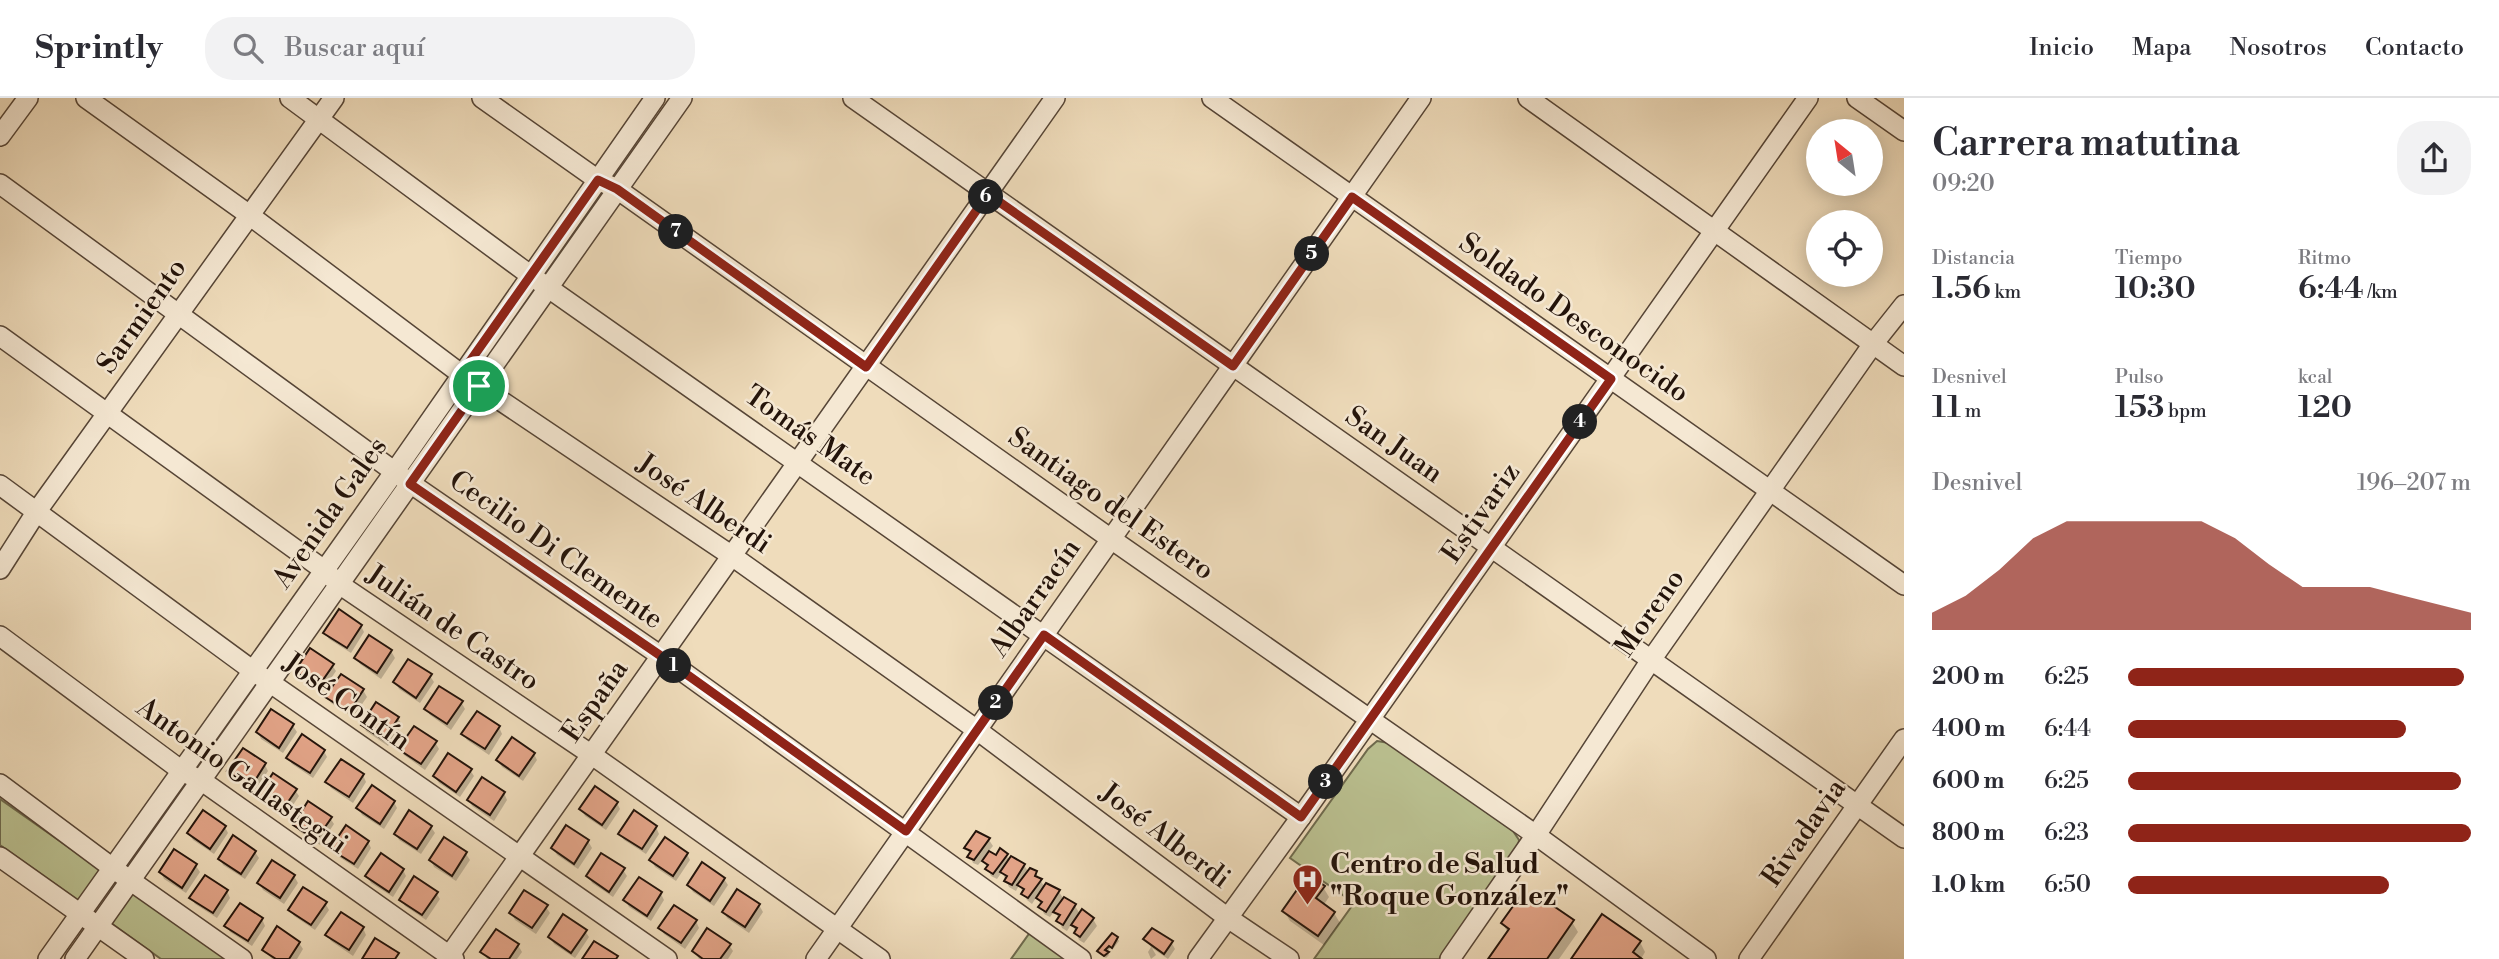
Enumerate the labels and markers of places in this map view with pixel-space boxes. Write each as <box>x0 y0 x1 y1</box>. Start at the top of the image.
pin: 6 <box>968 180 1004 214</box>
pin: 7 <box>658 214 694 250</box>
pin: 5 <box>1294 236 1330 272</box>
pin <box>449 356 509 416</box>
pin: 4 <box>1562 404 1598 440</box>
pin: 1 <box>656 648 692 684</box>
pin: 2 <box>978 686 1014 720</box>
pin: 3 <box>1308 764 1344 800</box>
place label: Centro de Salud "Roque González" <box>1330 847 1569 914</box>
hospital icon: Centro de Salud "Roque González" <box>1290 863 1324 907</box>

